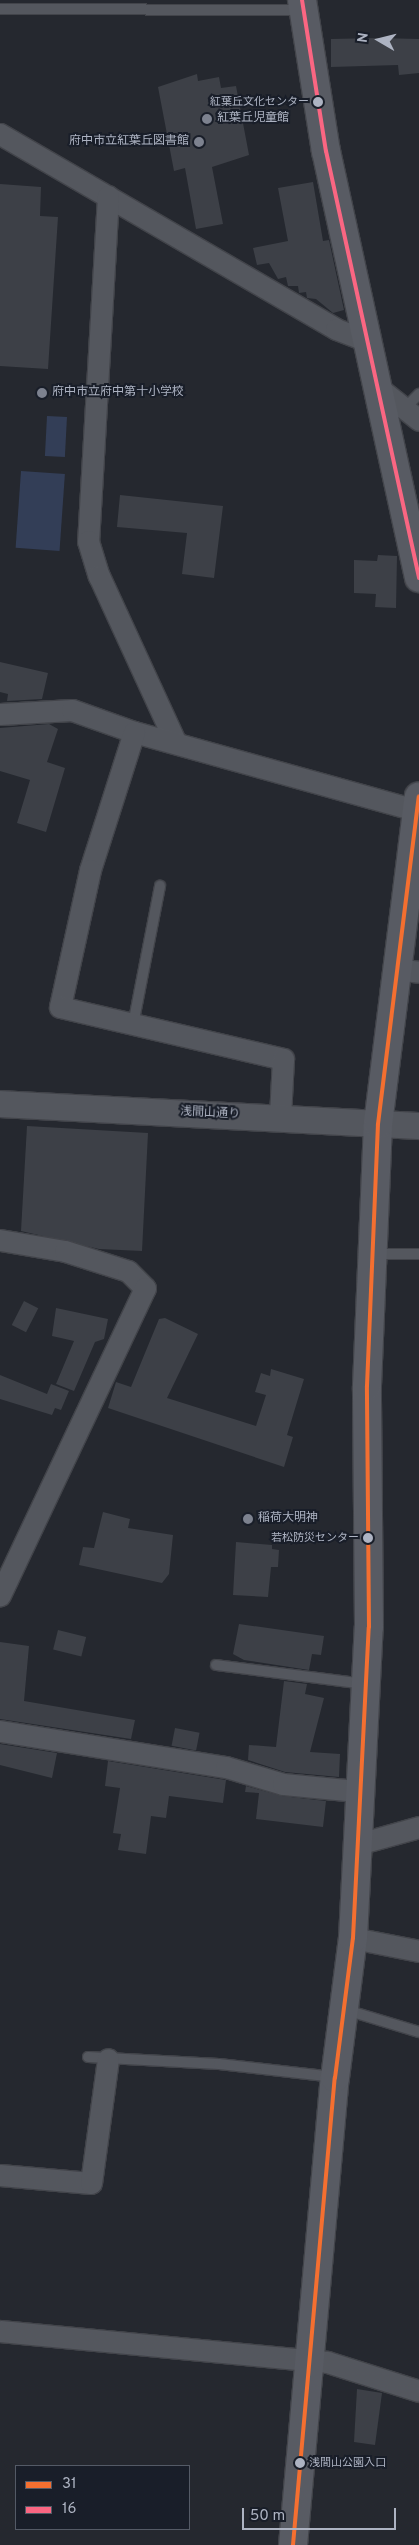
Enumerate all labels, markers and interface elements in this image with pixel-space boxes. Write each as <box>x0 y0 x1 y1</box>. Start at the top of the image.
north arrow <box>354 15 404 65</box>
text: N <box>355 32 373 44</box>
place label: 紅葉丘文化センター <box>210 95 309 109</box>
marker: 紅葉丘文化センター <box>313 97 323 107</box>
place label: 紅葉丘児童館 <box>217 112 289 126</box>
marker: 紅葉丘児童館 <box>201 113 213 125</box>
place label: 府中市立紅葉丘図書館 <box>69 135 189 149</box>
marker: 府中市立紅葉丘図書館 <box>193 136 205 148</box>
place label: 府中市立府中第十小学校 <box>52 386 184 400</box>
marker: 府中市立府中第十小学校 <box>36 387 48 399</box>
street label: 浅間山通り <box>180 1105 240 1123</box>
place label: 稲荷大明神 <box>258 1512 318 1526</box>
marker: 稲荷大明神 <box>242 1513 254 1525</box>
place label: 若松防災センター <box>271 1531 359 1545</box>
marker: 若松防災センター <box>363 1533 373 1543</box>
place label: 浅間山公園入口 <box>309 2456 386 2470</box>
marker: 浅間山公園入口 <box>295 2458 305 2468</box>
legend <box>15 2465 190 2530</box>
text: 31 <box>62 2475 77 2494</box>
scale bar <box>244 2498 398 2530</box>
text: 16 <box>62 2500 77 2519</box>
text: 50 m <box>250 2507 285 2526</box>

